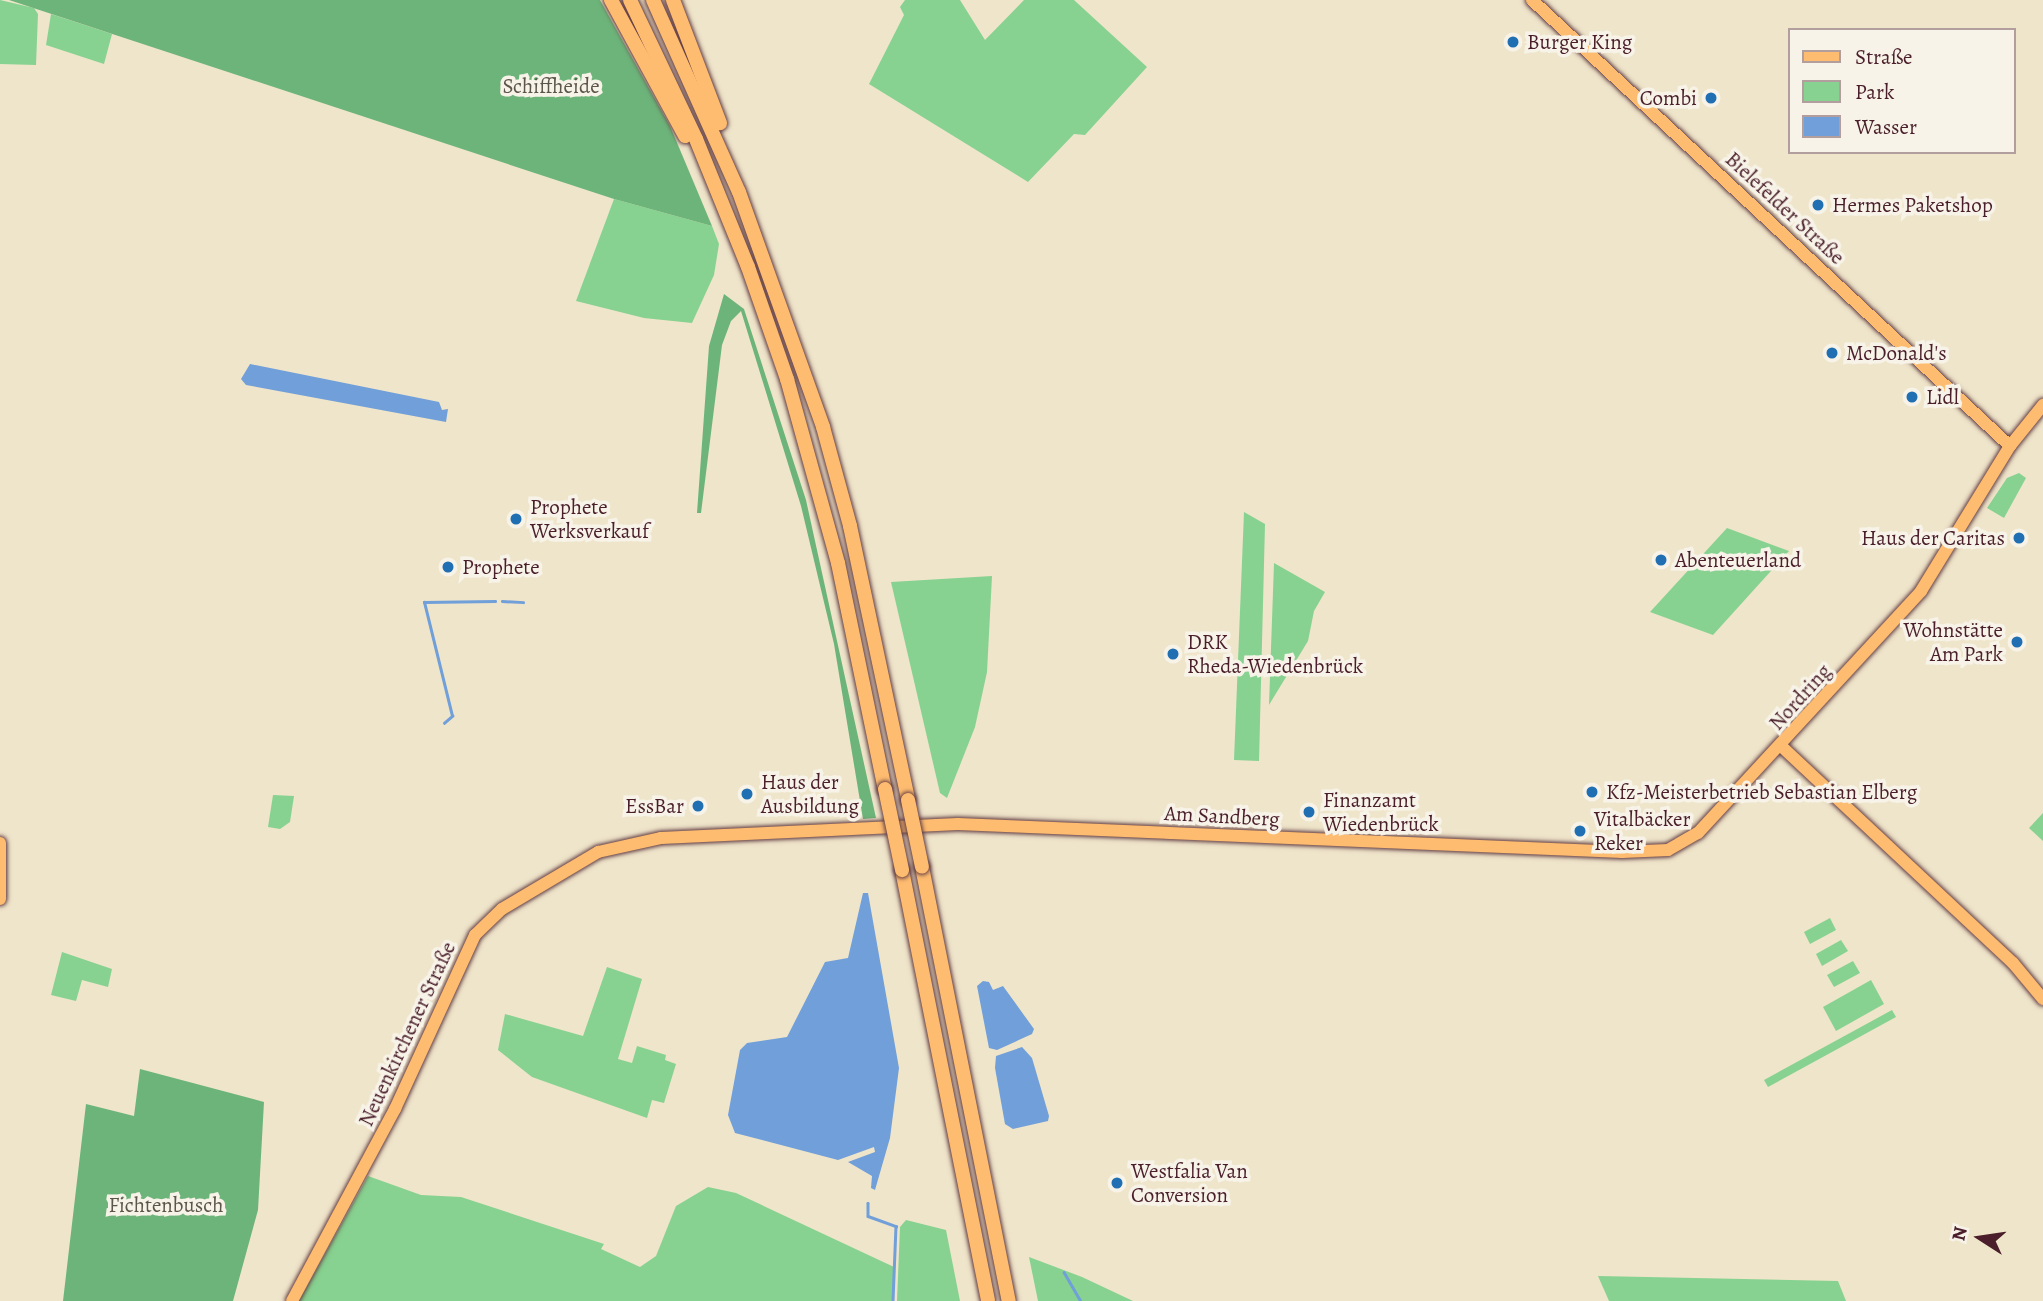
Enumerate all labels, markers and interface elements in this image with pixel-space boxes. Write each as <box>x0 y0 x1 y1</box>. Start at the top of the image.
legend <box>1787 28 2015 154</box>
place label: Burger King <box>1527 29 1632 55</box>
marker: Burger King <box>1505 34 1521 50</box>
text: Straße <box>1855 43 1913 71</box>
park label: Schiffheide <box>502 73 600 99</box>
text: Park <box>1855 78 1894 106</box>
place label: Combi <box>1640 85 1697 111</box>
marker: Combi <box>1703 90 1719 106</box>
text: Wasser <box>1855 113 1917 141</box>
street label: Bielefelder Straße <box>1720 146 1850 270</box>
place label: Hermes Paketshop <box>1832 192 1993 218</box>
marker: Hermes Paketshop <box>1810 197 1826 213</box>
place label: McDonald's <box>1846 340 1947 366</box>
marker: McDonald's <box>1824 345 1840 361</box>
place label: Lidl <box>1926 384 1959 410</box>
marker: Lidl <box>1904 389 1920 405</box>
place label: Prophete Werksverkauf <box>530 494 649 544</box>
marker: Prophete Werksverkauf <box>508 511 524 527</box>
place label: Haus der Caritas <box>1861 525 2005 551</box>
marker: Haus der Caritas <box>2011 530 2027 546</box>
place label: Abenteuerland <box>1675 547 1801 573</box>
marker: Abenteuerland <box>1653 552 1669 568</box>
place label: Prophete <box>462 554 540 580</box>
marker: Prophete <box>440 559 456 575</box>
place label: Wohnstätte Am Park <box>1903 617 2003 667</box>
place label: DRK Rheda-Wiedenbrück <box>1187 629 1363 679</box>
marker: Wohnstätte Am Park <box>2009 634 2025 650</box>
marker: DRK Rheda-Wiedenbrück <box>1165 646 1181 662</box>
street label: Nordring <box>1764 659 1836 735</box>
place label: Haus der Ausbildung <box>761 769 859 819</box>
place label: Kfz-Meisterbetrieb Sebastian Elberg <box>1606 779 1917 805</box>
marker: Kfz-Meisterbetrieb Sebastian Elberg <box>1584 784 1600 800</box>
marker: Haus der Ausbildung <box>739 786 755 802</box>
place label: Finanzamt Wiedenbrück <box>1323 787 1439 837</box>
place label: EssBar <box>625 793 684 819</box>
marker: EssBar <box>690 798 706 814</box>
street label: Am Sandberg <box>1164 800 1280 832</box>
marker: Finanzamt Wiedenbrück <box>1301 804 1317 820</box>
place label: Vitalbäcker Reker <box>1594 806 1691 856</box>
marker: Vitalbäcker Reker <box>1572 823 1588 839</box>
street label: Neuenkirchener Straße <box>353 938 461 1130</box>
place label: Westfalia Van Conversion <box>1131 1158 1248 1208</box>
marker: Westfalia Van Conversion <box>1109 1175 1125 1191</box>
park label: Fichtenbusch <box>109 1192 223 1218</box>
north arrow <box>1945 1203 2015 1273</box>
text: N <box>1945 1224 1974 1243</box>

